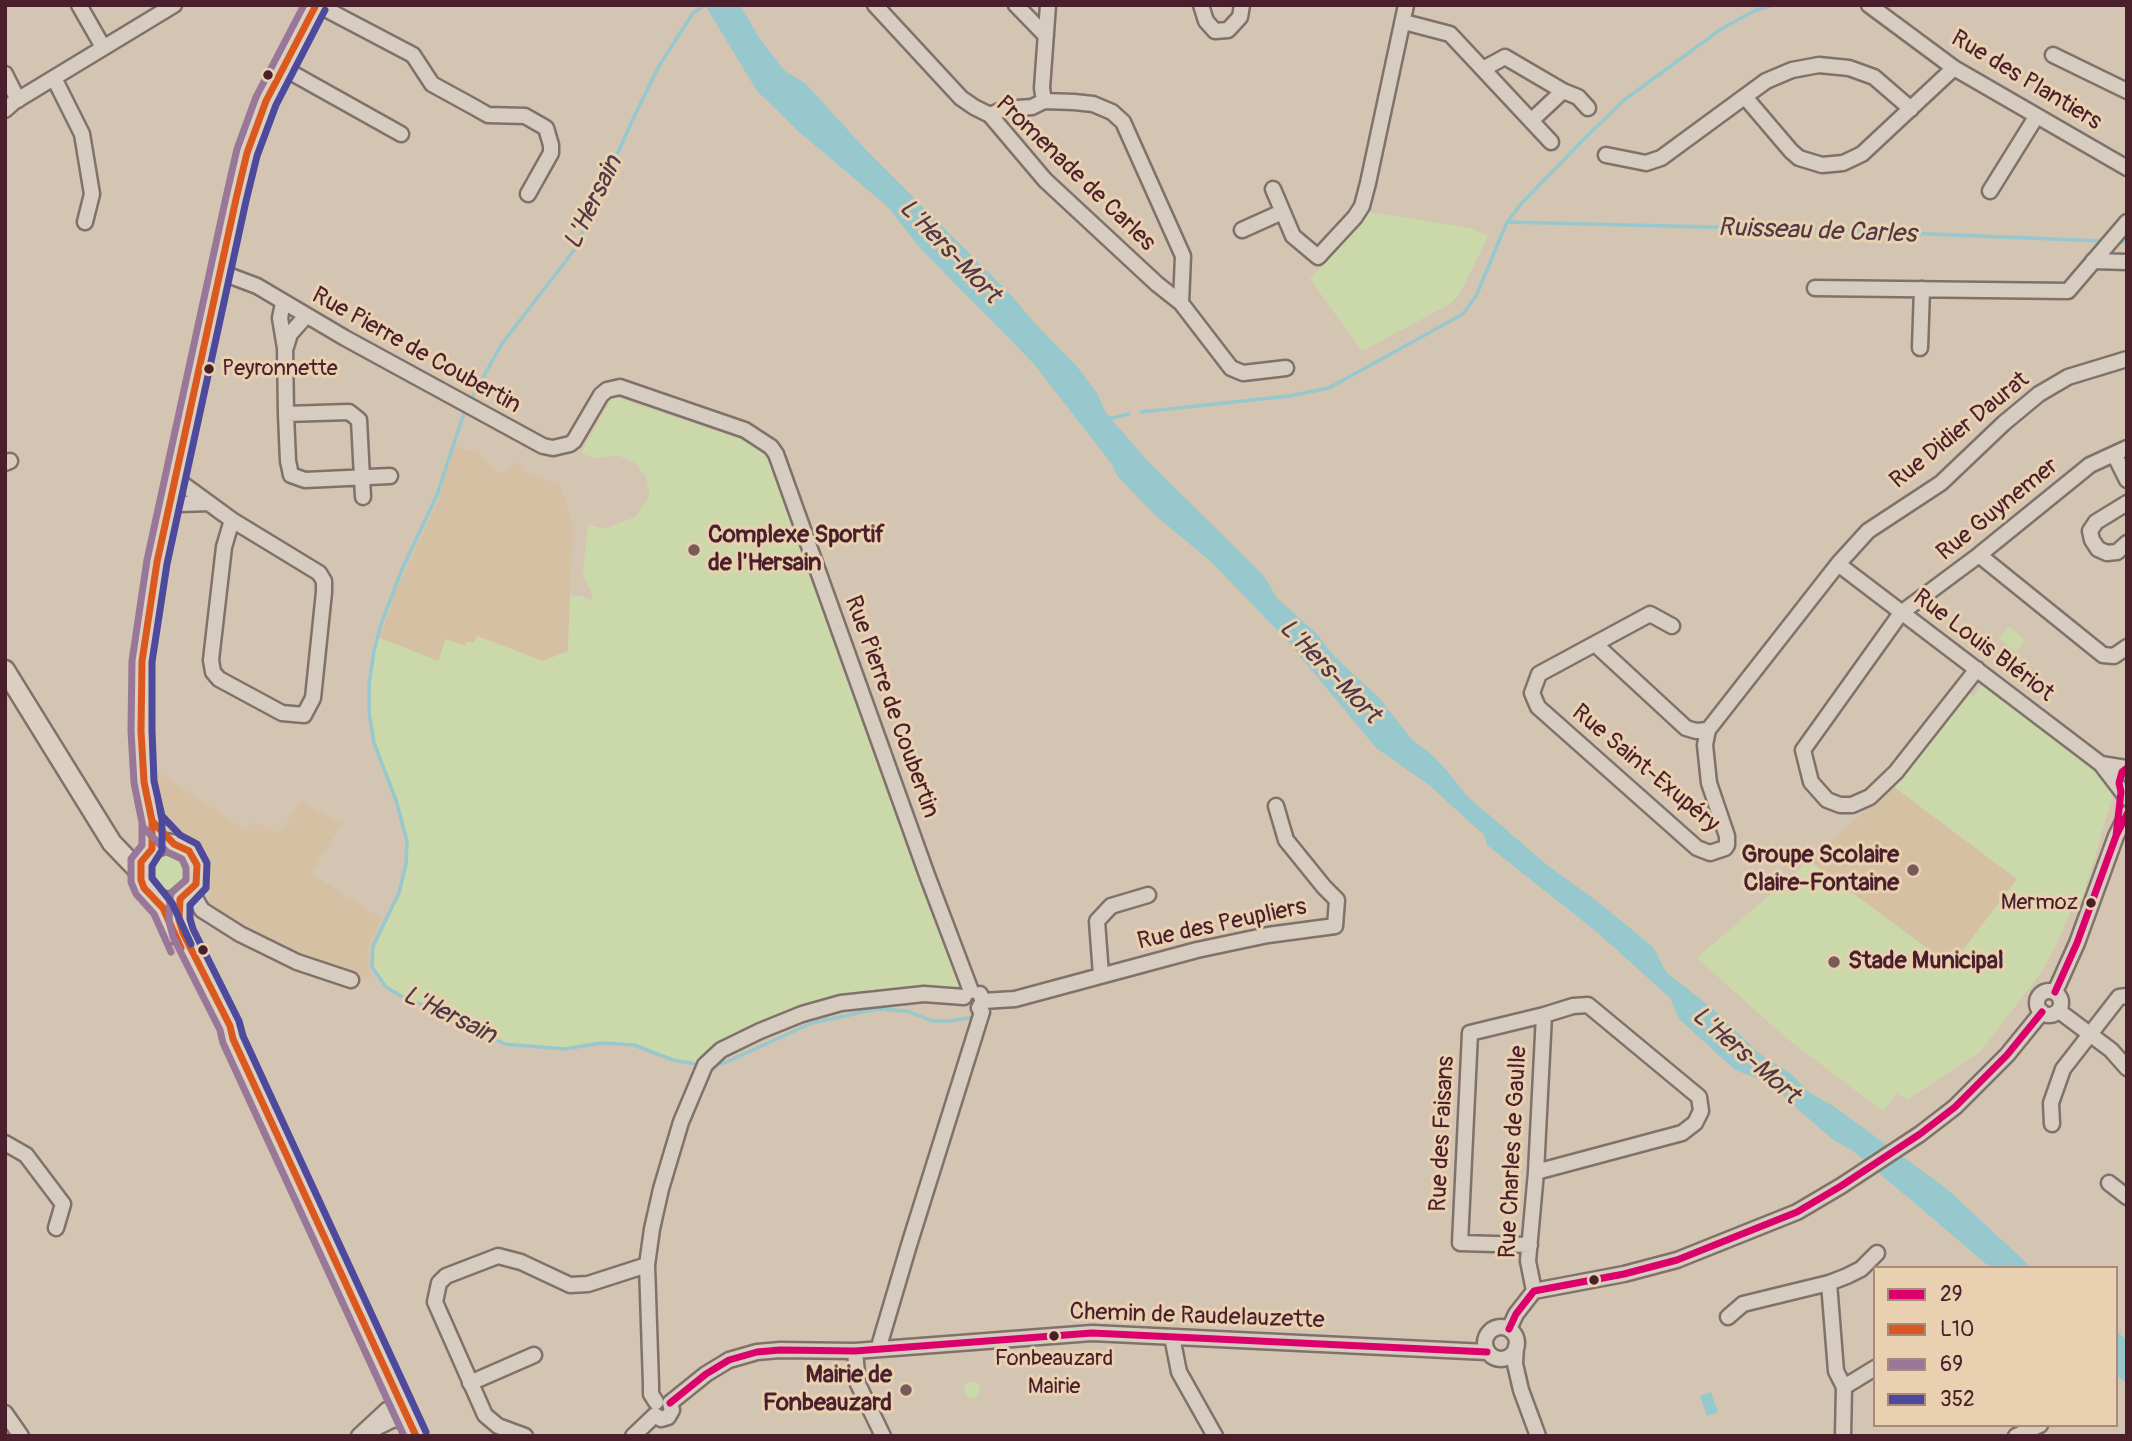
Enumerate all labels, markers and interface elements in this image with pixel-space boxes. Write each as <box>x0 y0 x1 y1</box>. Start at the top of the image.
street label: Rue des Plantiers <box>1945 25 2107 137</box>
unlabelled marker <box>261 68 275 82</box>
street label: Promenade de Carles <box>989 90 1161 258</box>
water label: L'Hersain <box>558 151 630 255</box>
water label: L'Hers-Mort <box>892 194 1006 310</box>
water label: Ruisseau de Carles <box>1717 213 1917 251</box>
street label: Rue Pierre de Coubertin <box>307 282 525 420</box>
place label: Peyronnette <box>222 356 338 382</box>
marker: Peyronnette <box>202 362 216 376</box>
street label: Rue Didier Daurat <box>1885 366 2035 496</box>
street label: Rue Guynemer <box>1931 452 2065 568</box>
place label: Complexe Sportif de l'Hersain <box>708 522 885 578</box>
marker: Complexe Sportif de l'Hersain <box>686 542 702 558</box>
street label: Rue Louis Blériot <box>1907 584 2059 708</box>
street label: Rue Pierre de Coubertin <box>837 592 945 822</box>
water label: L'Hers-Mort <box>1272 614 1386 730</box>
street label: Rue Saint-Exupéry <box>1565 699 1725 839</box>
place label: Groupe Scolaire Claire-Fontaine <box>1742 842 1899 898</box>
marker: Groupe Scolaire Claire-Fontaine <box>1905 862 1921 878</box>
place label: Mermoz <box>2001 890 2078 916</box>
street label: Rue des Peupliers <box>1135 893 1309 957</box>
marker: Mermoz <box>2084 896 2098 910</box>
unlabelled marker <box>196 943 210 957</box>
place label: Stade Municipal <box>1848 948 2004 976</box>
marker: Stade Municipal <box>1826 954 1842 970</box>
water label: L'Hersain <box>397 980 501 1052</box>
water label: L'Hers-Mort <box>1685 1001 1805 1111</box>
street label: Rue Charles de Gaulle <box>1494 1045 1534 1259</box>
street label: Rue des Faisans <box>1425 1055 1461 1213</box>
legend <box>1873 1266 2118 1427</box>
unlabelled marker <box>1587 1273 1601 1287</box>
text: 29 <box>1940 1281 1963 1308</box>
street label: Chemin de Raudelauzette <box>1069 1298 1325 1336</box>
text: L10 <box>1940 1316 1974 1343</box>
marker: Fonbeauzard Mairie <box>1047 1329 1061 1343</box>
place label: Fonbeauzard Mairie <box>995 1346 1113 1398</box>
text: 69 <box>1940 1351 1963 1378</box>
place label: Mairie de Fonbeauzard <box>763 1362 892 1418</box>
marker: Mairie de Fonbeauzard <box>898 1382 914 1398</box>
text: 352 <box>1940 1386 1975 1413</box>

